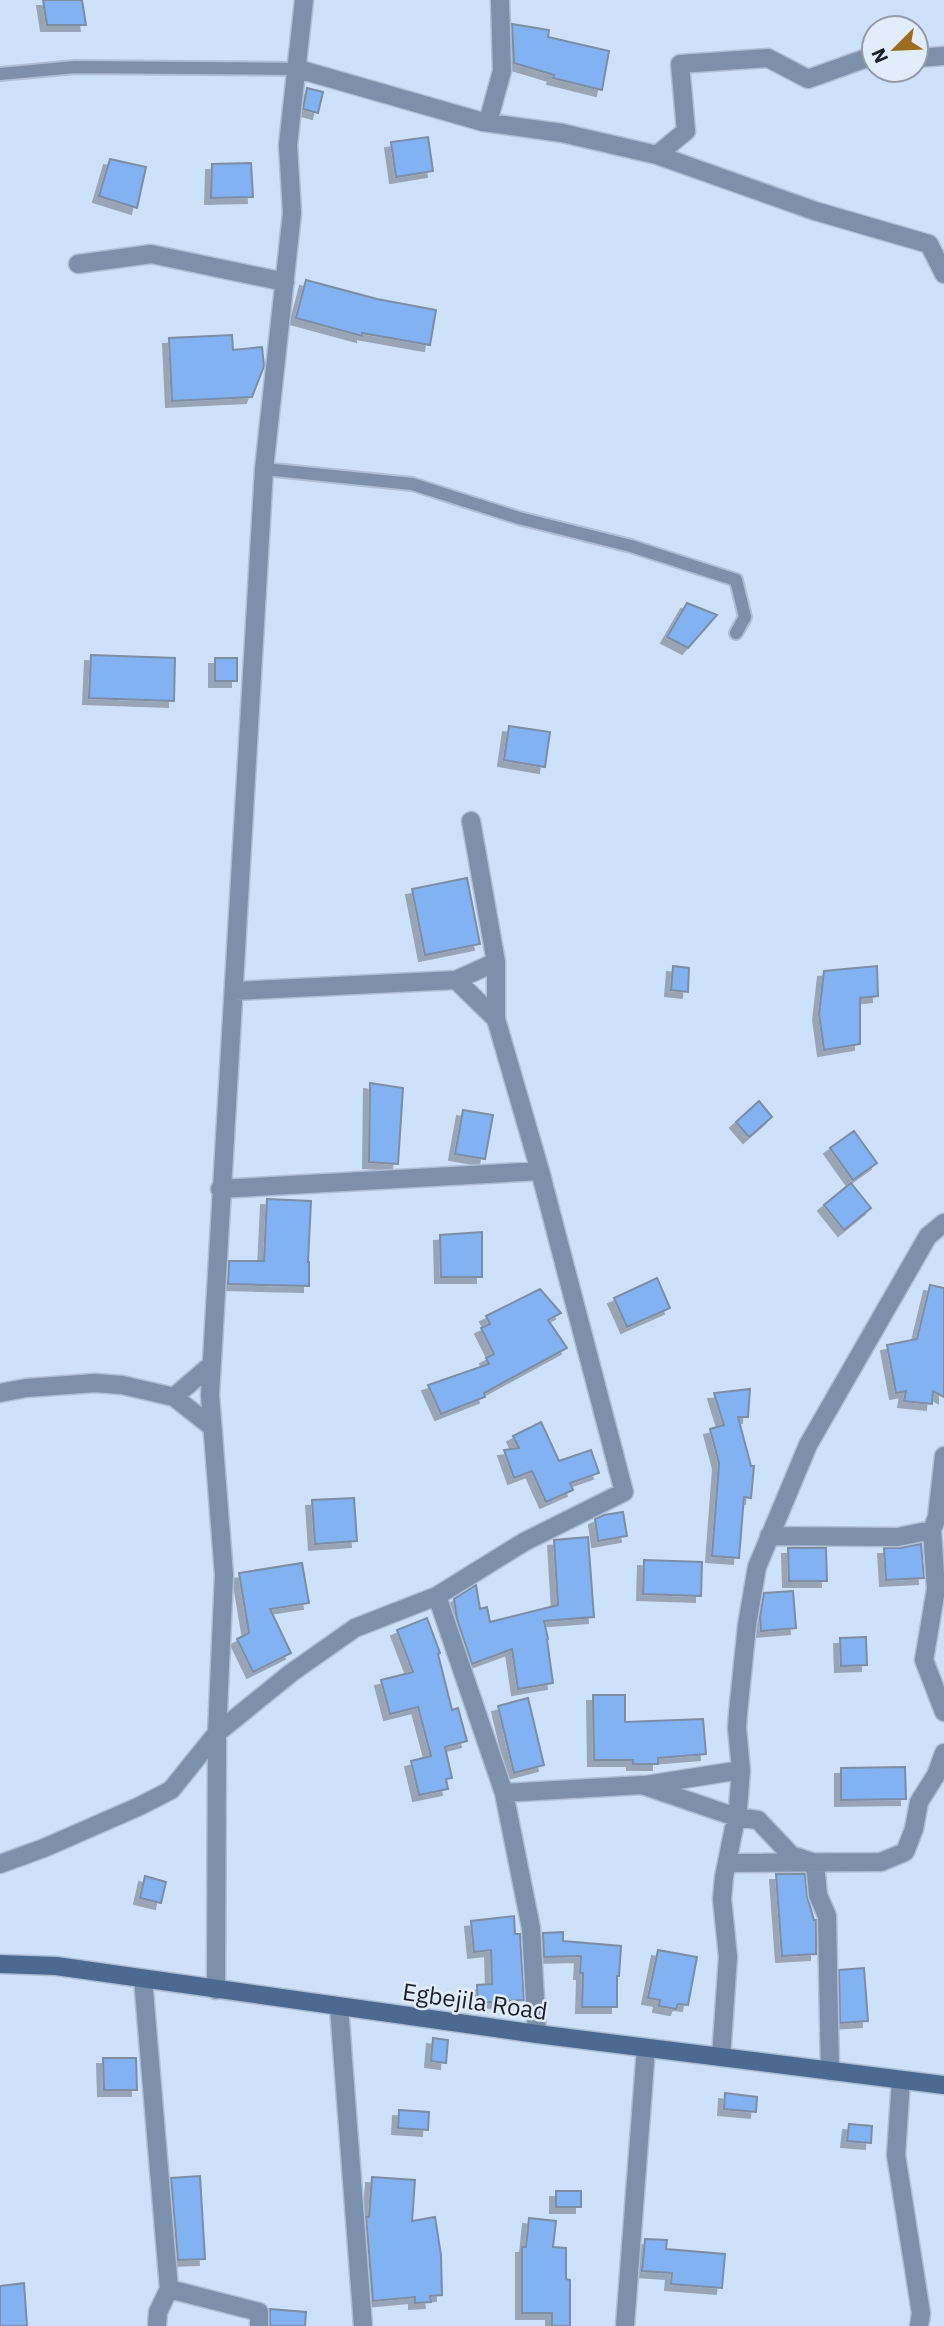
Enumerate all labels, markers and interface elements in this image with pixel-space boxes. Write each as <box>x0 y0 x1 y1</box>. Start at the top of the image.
north arrow <box>860 14 930 84</box>
text: N <box>866 45 893 67</box>
street label: Egbejila Road <box>401 1975 549 2027</box>

